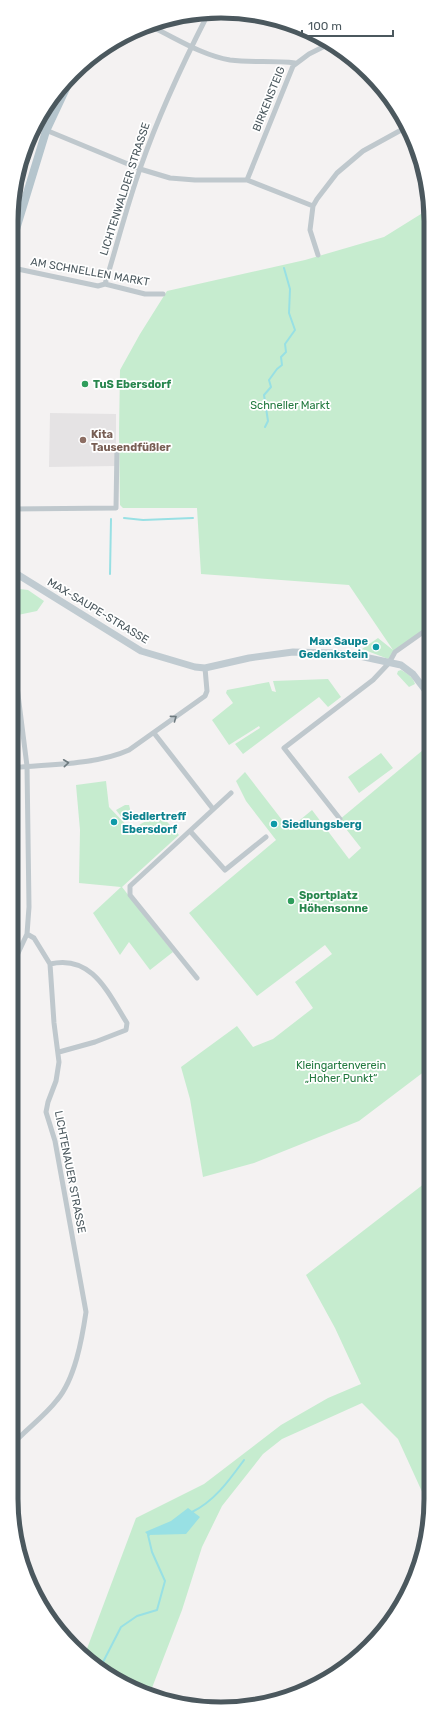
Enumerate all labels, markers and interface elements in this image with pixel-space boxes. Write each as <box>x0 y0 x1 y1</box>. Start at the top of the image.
scale bar <box>302 12 393 38</box>
text: 100 m <box>308 19 342 33</box>
street label: BIRKENSTEIG <box>250 65 288 133</box>
street label: LICHTENWALDER STRASSE <box>97 120 153 257</box>
street label: AM SCHNELLEN MARKT <box>29 255 151 289</box>
place label: TuS Ebersdorf <box>93 378 171 391</box>
marker: TuS Ebersdorf <box>80 379 90 389</box>
park label: Schneller Markt <box>250 399 330 412</box>
place label: Kita Tausendfüßler <box>91 428 171 454</box>
marker: Kita Tausendfüßler <box>78 435 88 445</box>
street label: MAX-SAUPE-STRASSE <box>45 576 151 647</box>
place label: Max Saupe Gedenkstein <box>299 635 368 661</box>
marker: Max Saupe Gedenkstein <box>371 642 381 652</box>
one-way arrow <box>169 716 176 723</box>
one-way arrow <box>63 758 69 767</box>
place label: Siedlertreff Ebersdorf <box>122 810 186 836</box>
marker: Siedlertreff Ebersdorf <box>109 817 119 827</box>
place label: Siedlungsberg <box>282 818 362 831</box>
marker: Siedlungsberg <box>269 819 279 829</box>
place label: Sportplatz Höhensonne <box>299 889 369 915</box>
marker: Sportplatz Höhensonne <box>286 896 296 906</box>
park label: Kleingartenverein „Hoher Punkt“ <box>296 1059 386 1085</box>
street label: LICHTENAUER STRASSE <box>52 1110 88 1235</box>

